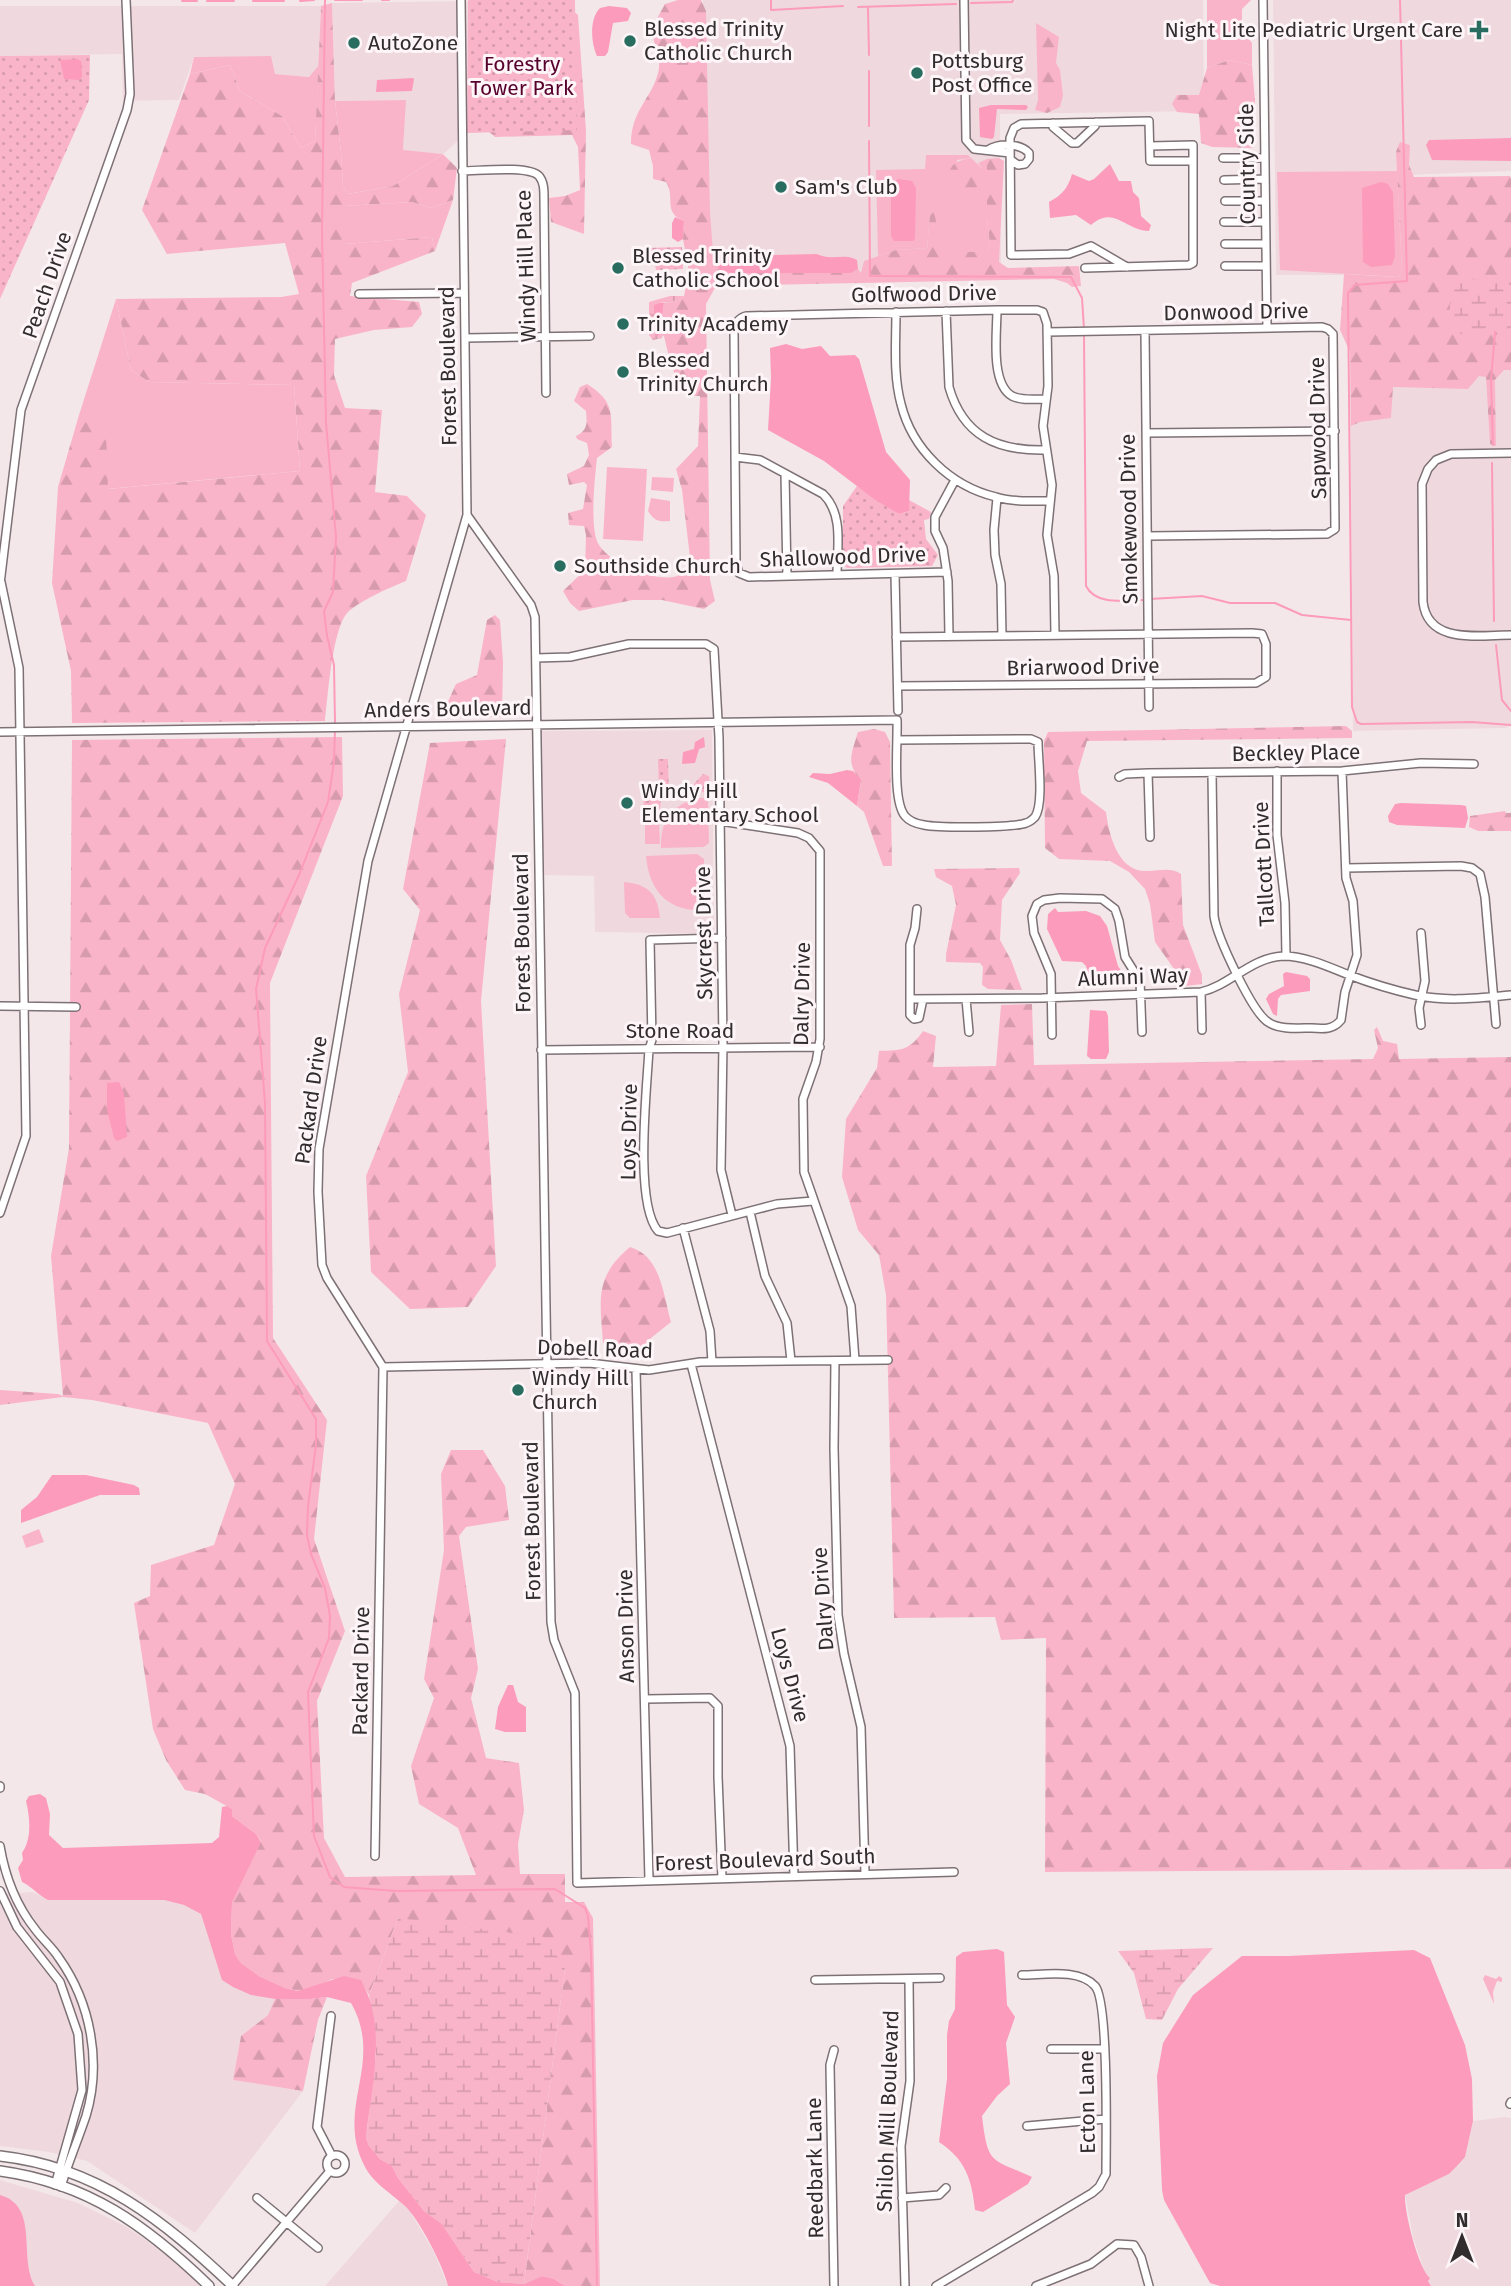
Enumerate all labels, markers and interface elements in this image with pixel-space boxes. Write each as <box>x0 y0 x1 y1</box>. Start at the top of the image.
place label: Blessed Trinity Catholic Church <box>644 16 793 66</box>
place label: Night Lite Pediatric Urgent Care <box>1165 17 1463 43</box>
marker: Night Lite Pediatric Urgent Care <box>1469 20 1489 40</box>
place label: AutoZone <box>368 30 458 56</box>
marker: Blessed Trinity Catholic Church <box>622 33 638 49</box>
marker: AutoZone <box>346 35 362 51</box>
place label: Pottsburg Post Office <box>931 48 1033 98</box>
park label: Forestry Tower Park <box>470 51 574 101</box>
marker: Pottsburg Post Office <box>909 65 925 81</box>
street label: Country Side <box>1233 103 1261 225</box>
place label: Sam's Club <box>795 174 898 200</box>
marker: Sam's Club <box>773 179 789 195</box>
street label: Windy Hill Place <box>510 189 542 343</box>
street label: Peach Drive <box>17 228 77 342</box>
place label: Blessed Trinity Catholic School <box>632 243 779 293</box>
marker: Blessed Trinity Catholic School <box>610 260 626 276</box>
street label: Golfwood Drive <box>851 280 997 308</box>
street label: Forest Boulevard <box>434 286 462 446</box>
street label: Donwood Drive <box>1163 298 1309 326</box>
place label: Trinity Academy <box>637 311 789 337</box>
marker: Trinity Academy <box>615 316 631 332</box>
place label: Blessed Trinity Church <box>637 347 769 397</box>
street label: Sapwood Drive <box>1304 357 1332 499</box>
marker: Blessed Trinity Church <box>615 364 631 380</box>
street label: Smokewood Drive <box>1115 433 1143 605</box>
street label: Shallowood Drive <box>759 541 927 573</box>
place label: Southside Church <box>574 553 741 579</box>
marker: Southside Church <box>552 558 568 574</box>
street label: Briarwood Drive <box>1006 653 1160 681</box>
street label: Anders Boulevard <box>364 695 532 723</box>
street label: Beckley Place <box>1231 739 1361 767</box>
place label: Windy Hill Elementary School <box>641 778 819 828</box>
marker: Windy Hill Elementary School <box>619 795 635 811</box>
street label: Tallcott Drive <box>1248 801 1280 927</box>
street label: Forest Boulevard <box>508 853 536 1013</box>
street label: Skycrest Drive <box>690 866 718 1000</box>
street label: Dalry Drive <box>788 942 816 1046</box>
street label: Alumni Way <box>1077 962 1189 992</box>
street label: Stone Road <box>626 1018 734 1044</box>
street label: Packard Drive <box>289 1034 333 1166</box>
street label: Loys Drive <box>615 1083 643 1181</box>
street label: Dobell Road <box>537 1334 653 1364</box>
place label: Windy Hill Church <box>532 1365 629 1415</box>
marker: Windy Hill Church <box>510 1382 526 1398</box>
street label: Forest Boulevard <box>518 1441 546 1601</box>
street label: Dalry Drive <box>806 1546 840 1652</box>
street label: Anson Drive <box>612 1569 640 1683</box>
street label: Packard Drive <box>347 1606 375 1736</box>
street label: Loys Drive <box>765 1625 815 1725</box>
street label: Forest Boulevard South <box>654 1843 876 1877</box>
street label: Shiloh Mill Boulevard <box>871 2010 905 2212</box>
street label: Ecton Lane <box>1073 2050 1101 2154</box>
street label: Reedbark Lane <box>801 2097 829 2239</box>
north arrow <box>1427 2202 1497 2272</box>
text: N <box>1456 2209 1468 2232</box>

